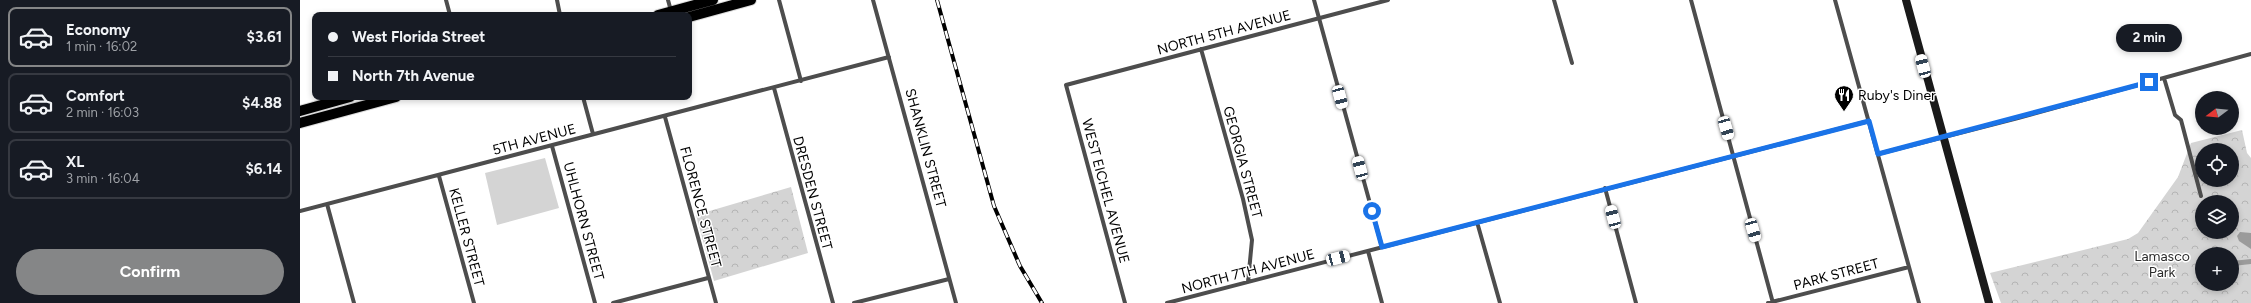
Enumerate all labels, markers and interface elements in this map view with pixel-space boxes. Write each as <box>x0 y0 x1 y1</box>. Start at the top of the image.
street label: NORTH 5TH AVENUE <box>1155 6 1293 59</box>
icon: car <box>18 19 54 55</box>
text: Economy <box>66 21 131 39</box>
callout: 2 min <box>2116 24 2182 52</box>
text: $3.61 <box>247 28 282 46</box>
text: West Florida Street <box>352 28 485 46</box>
text: 2 min <box>2133 30 2165 45</box>
text: 1 min · 16:02 <box>66 39 137 54</box>
car <box>1914 53 1932 79</box>
text: North 7th Avenue <box>352 67 474 85</box>
route end <box>2140 73 2158 91</box>
car <box>1331 84 1349 110</box>
restaurant icon: Ruby's Diner <box>1833 84 1855 112</box>
icon: car <box>18 85 54 121</box>
text: Comfort <box>66 87 125 105</box>
street label: SHANKLIN STREET <box>901 87 950 210</box>
place label: Ruby's Diner <box>1858 87 1936 104</box>
north arrow <box>2195 91 2239 135</box>
map controls <box>2195 91 2239 291</box>
text: $4.88 <box>242 94 282 112</box>
street label: GEORGIA STREET <box>1219 104 1266 220</box>
text: 2 min · 16:03 <box>66 105 139 120</box>
car <box>1717 115 1735 141</box>
street label: WEST EICHEL AVENUE <box>1078 117 1133 265</box>
street label: 5TH AVENUE <box>491 120 578 159</box>
street label: DRESDEN STREET <box>789 134 836 252</box>
button: locate <box>2195 143 2239 187</box>
street label: FLORENCE STREET <box>676 145 725 270</box>
icon: car <box>18 151 54 187</box>
text: XL <box>66 153 84 171</box>
car <box>1351 155 1369 181</box>
text: $6.14 <box>245 160 282 178</box>
street label: UHLHORN STREET <box>560 160 608 282</box>
text: 3 min · 16:04 <box>66 171 140 186</box>
street label: KELLER STREET <box>445 186 488 289</box>
button: layers <box>2195 195 2239 239</box>
route start <box>1363 202 1381 220</box>
car <box>1604 204 1622 230</box>
car <box>1744 217 1762 243</box>
street label: NORTH 7TH AVENUE <box>1180 246 1317 297</box>
button: + <box>2195 247 2239 291</box>
park label: Lamasco Park <box>2134 248 2190 281</box>
button: Confirm <box>16 249 284 295</box>
car <box>1325 249 1351 267</box>
street label: PARK STREET <box>1792 255 1881 294</box>

